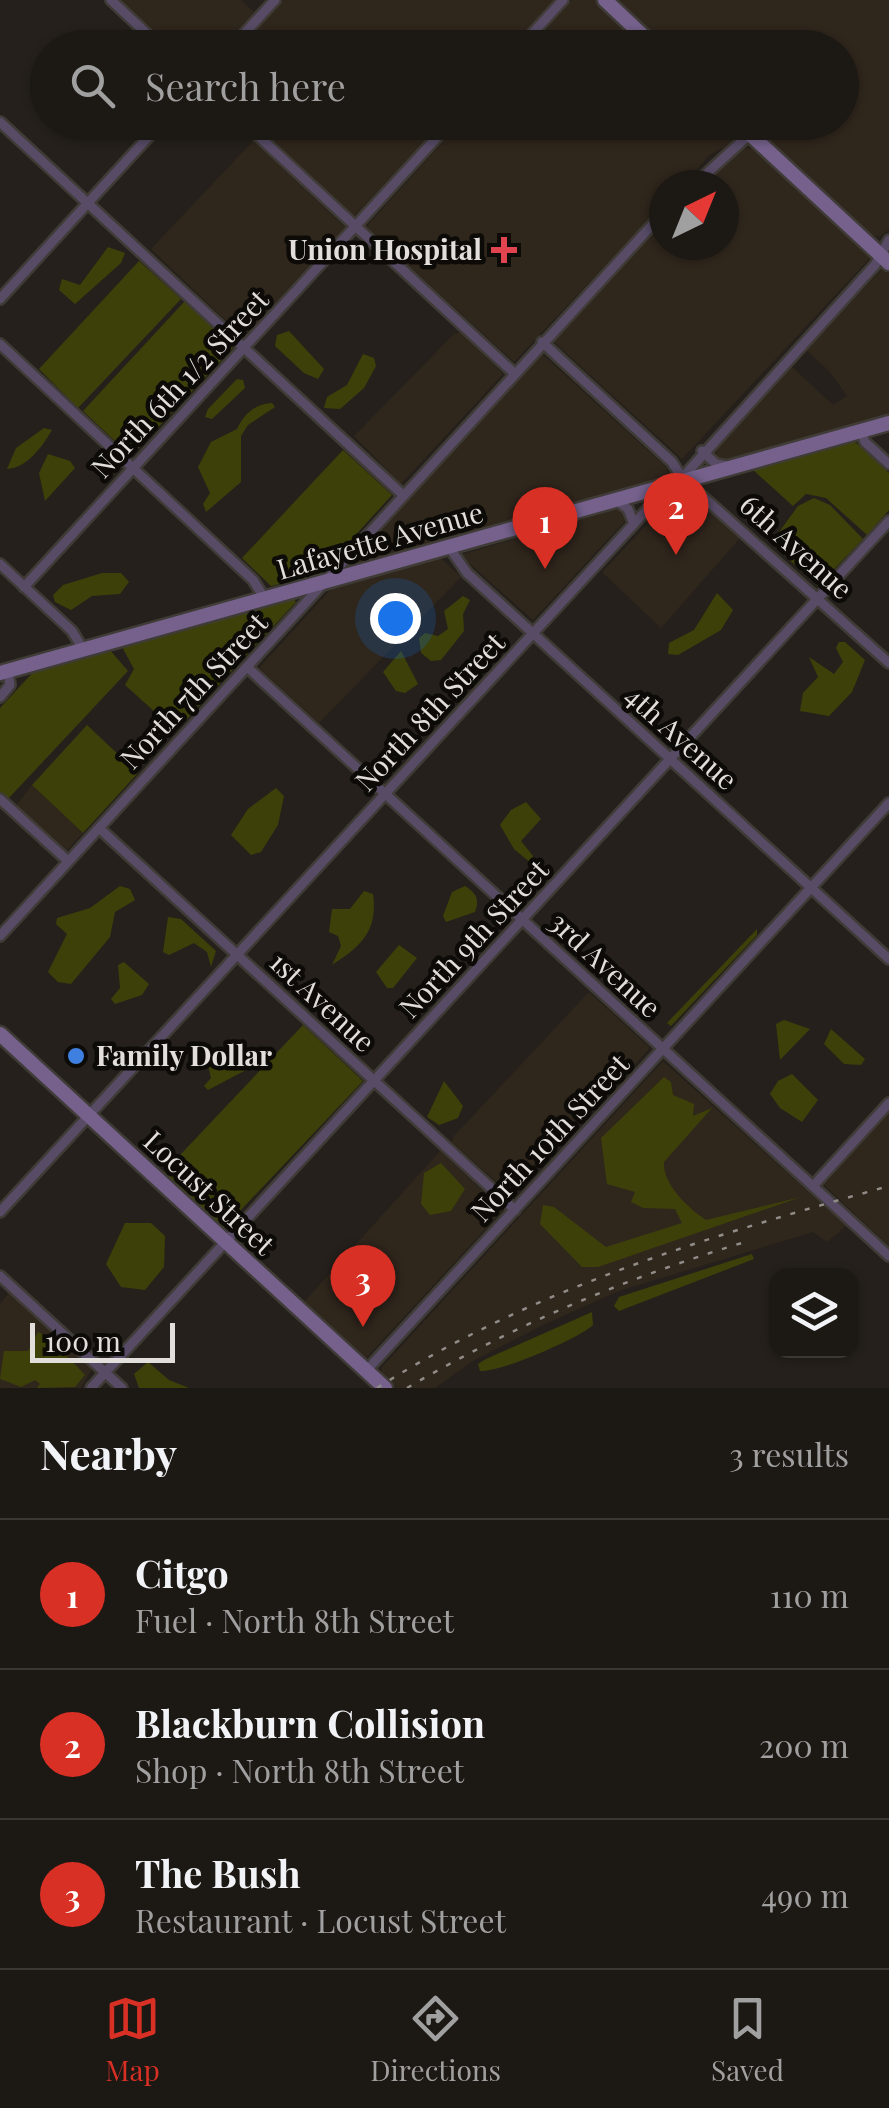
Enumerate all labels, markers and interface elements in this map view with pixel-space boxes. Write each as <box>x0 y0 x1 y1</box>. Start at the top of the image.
search box <box>30 30 859 140</box>
icon: search <box>65 58 120 113</box>
text: Search here <box>145 60 346 111</box>
north arrow <box>649 170 739 260</box>
place label: Union Hospital <box>288 230 482 267</box>
marker: Union Hospital <box>491 237 517 263</box>
street label: North 6th 1/2 Street <box>82 280 276 485</box>
pin: 2 <box>644 472 708 555</box>
pin: 1 <box>512 486 578 569</box>
street label: 6th Avenue <box>733 486 861 606</box>
street label: Lafayette Avenue <box>272 492 487 587</box>
your location <box>370 593 421 644</box>
street label: North 7th Street <box>111 603 275 776</box>
street label: North 8th Street <box>346 623 513 798</box>
street label: 4th Avenue <box>618 677 746 797</box>
street label: North 9th Street <box>390 850 556 1025</box>
street label: 3rd Avenue <box>542 903 670 1025</box>
street label: 1st Avenue <box>263 943 383 1059</box>
place label: Family Dollar <box>96 1036 272 1073</box>
marker: Family Dollar <box>65 1045 87 1067</box>
street label: North 10th Street <box>462 1045 637 1229</box>
street label: Locust Street <box>137 1122 284 1263</box>
pin: 3 <box>330 1244 396 1327</box>
map controls <box>769 1268 859 1358</box>
button: layers <box>769 1268 859 1358</box>
scale bar <box>30 1318 175 1362</box>
text: 100 m <box>45 1322 121 1359</box>
text: Nearby <box>40 1425 177 1481</box>
text: 3 results <box>729 1432 849 1475</box>
text: Citgo <box>135 1547 229 1598</box>
text: 1 <box>66 1573 79 1616</box>
text: 110 m <box>770 1573 849 1616</box>
text: Fuel · North 8th Street <box>135 1598 454 1641</box>
text: Blackburn Collision <box>135 1697 485 1748</box>
text: 2 <box>64 1723 81 1766</box>
text: 200 m <box>759 1723 849 1766</box>
text: Shop · North 8th Street <box>135 1748 464 1791</box>
text: The Bush <box>135 1847 301 1898</box>
text: 3 <box>65 1873 80 1916</box>
text: 490 m <box>761 1873 849 1916</box>
text: Restaurant · Locust Street <box>135 1898 506 1941</box>
tab: Map <box>105 1991 160 2088</box>
tab: Directions <box>370 1991 501 2088</box>
tab: Saved <box>711 1991 784 2088</box>

